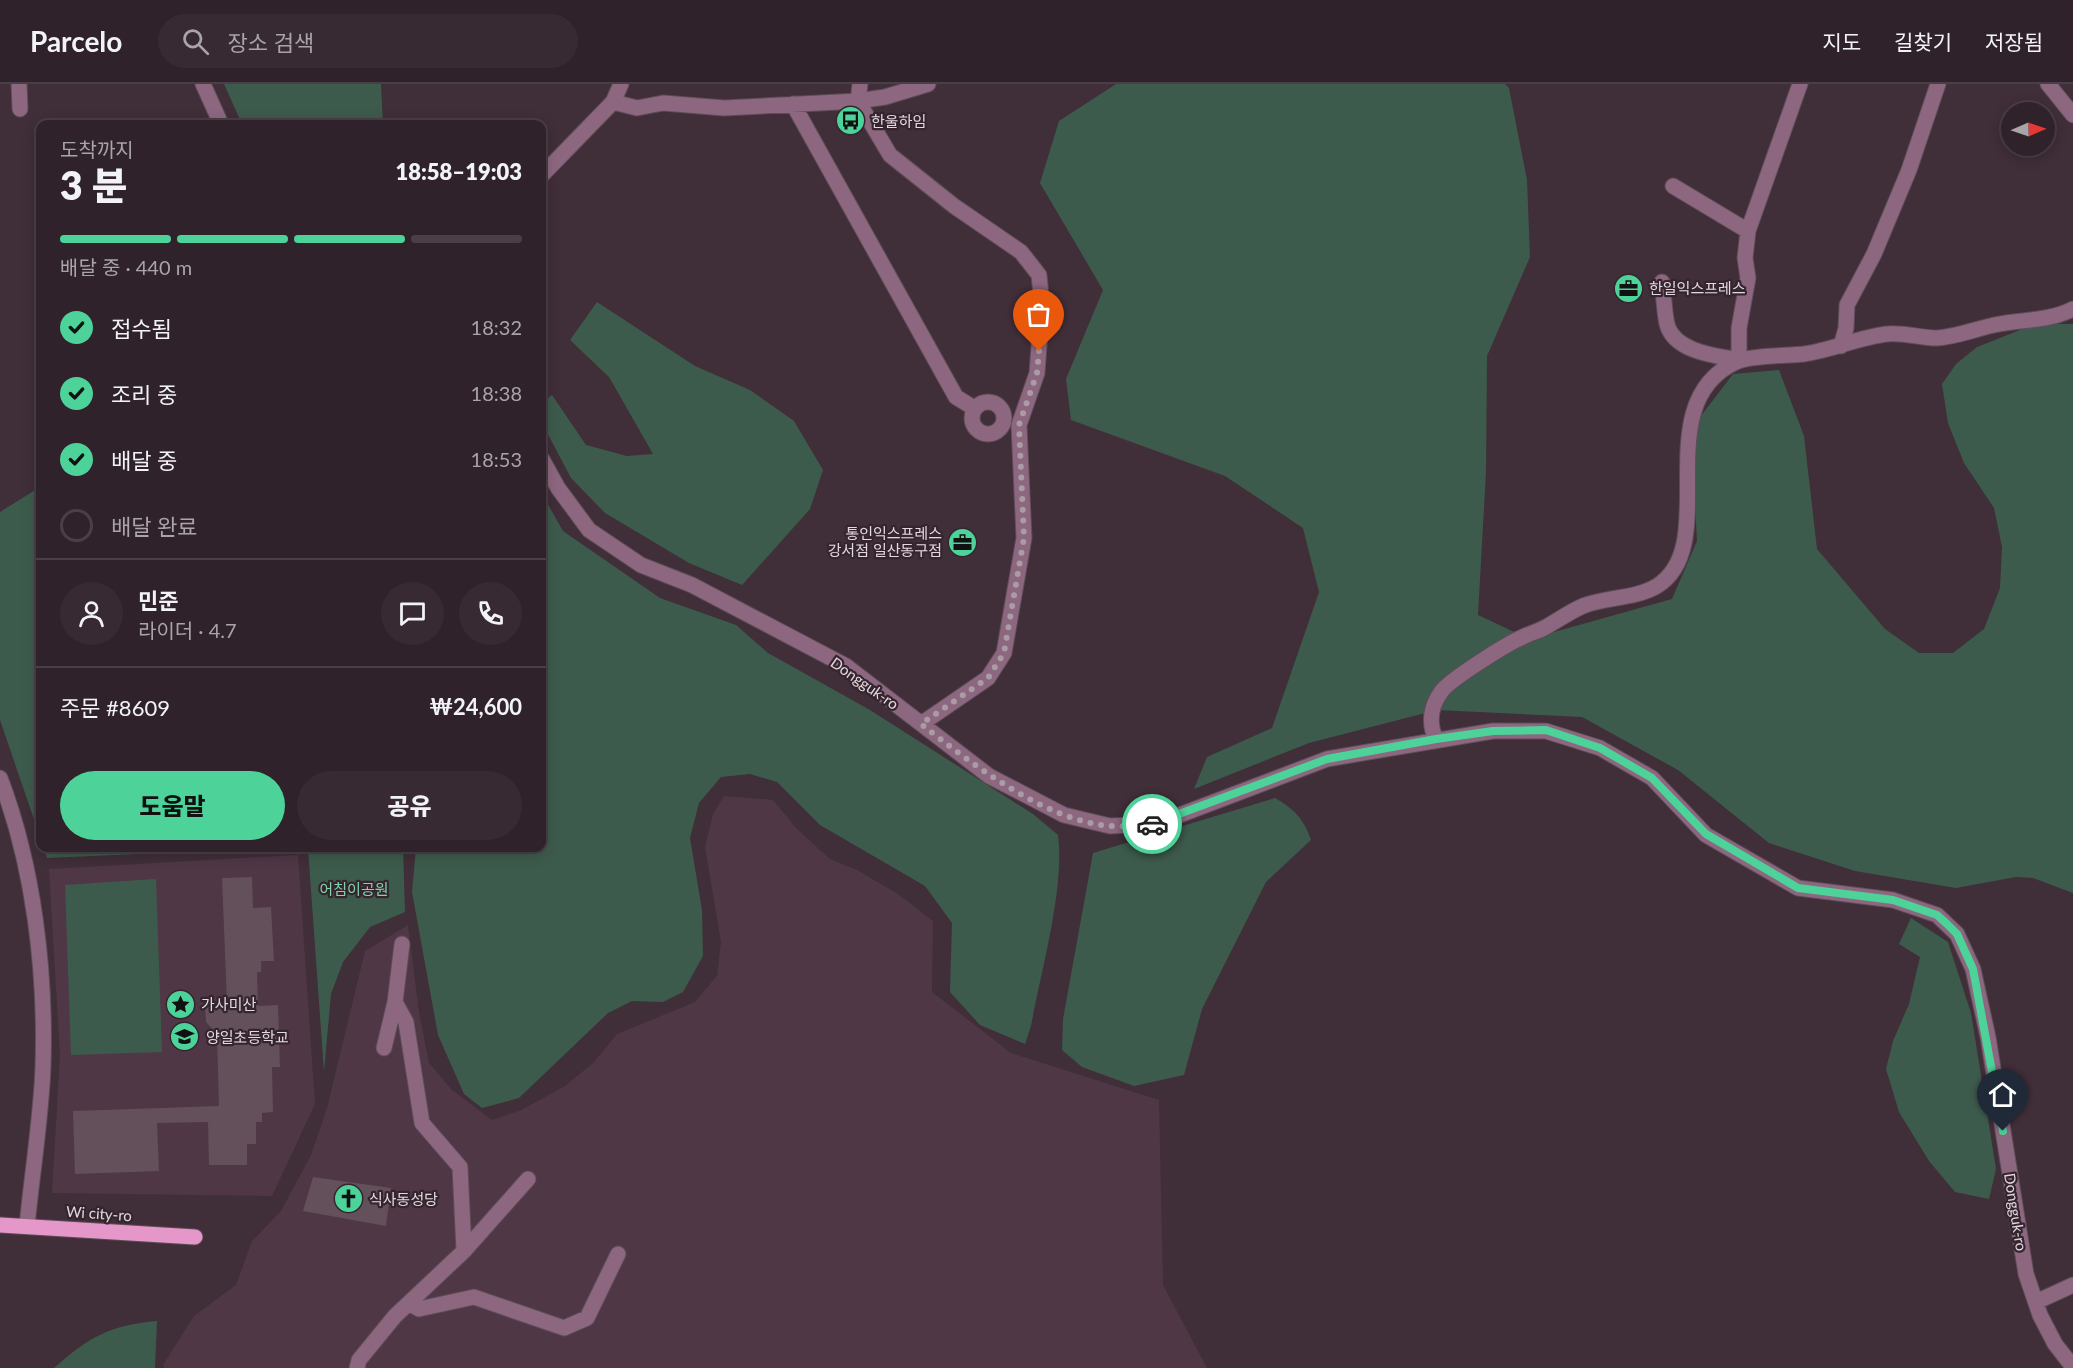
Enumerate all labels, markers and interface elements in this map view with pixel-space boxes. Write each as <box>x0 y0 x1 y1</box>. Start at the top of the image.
search box <box>158 14 578 68</box>
text: Parcelo <box>30 24 122 58</box>
icon: search <box>179 25 212 58</box>
text: 장소 검색 <box>227 29 314 56</box>
text: 지도 <box>1822 29 1861 54</box>
text: 길찾기 <box>1894 29 1952 54</box>
text: 저장됨 <box>1985 29 2043 54</box>
north arrow <box>2001 102 2055 156</box>
map controls <box>2001 102 2055 156</box>
bus stop icon: 한울하임 <box>834 105 866 137</box>
place label: 한울하임 <box>871 112 926 130</box>
text: 도착까지 <box>60 137 134 161</box>
text: 18:58–19:03 <box>396 158 522 185</box>
text: 3 분 <box>60 162 128 208</box>
text: 배달 중 · 440 m <box>60 255 192 279</box>
office icon: 한일익스프레스 <box>1612 272 1644 304</box>
place label: 한일익스프레스 <box>1649 279 1746 297</box>
pin <box>1013 289 1064 351</box>
icon: bag <box>1022 298 1055 331</box>
icon: check <box>60 311 93 344</box>
text: 접수됨 <box>111 315 172 342</box>
text: 18:32 <box>471 315 522 339</box>
icon: check <box>60 377 93 410</box>
text: 조리 중 <box>111 381 177 408</box>
text: 18:38 <box>471 381 522 405</box>
icon: check <box>60 443 93 476</box>
text: 배달 중 <box>111 447 177 474</box>
text: 18:53 <box>471 447 522 471</box>
text: 배달 완료 <box>111 513 198 540</box>
place label: 통인익스프레스 강서점 일산동구점 <box>828 524 942 559</box>
office icon: 통인익스프레스 강서점 일산동구점 <box>947 526 979 558</box>
button: person <box>60 582 123 645</box>
button: chat <box>381 582 444 645</box>
button: phone <box>459 582 522 645</box>
text: 민준 <box>138 587 178 614</box>
text: 라이더 · 4.7 <box>138 618 237 642</box>
street label: Dongguk-ro <box>828 653 902 713</box>
text: ₩24,600 <box>429 693 522 720</box>
text: 주문 #8609 <box>60 694 170 721</box>
button: 도움말 <box>60 771 285 840</box>
button: 공유 <box>297 771 522 840</box>
courier <box>1122 794 1182 854</box>
icon: car <box>1136 808 1169 841</box>
park label: 어침이공원 <box>319 880 389 898</box>
place icon: 가사미산 <box>164 988 196 1020</box>
place label: 가사미산 <box>201 995 256 1013</box>
school or university icon: 양일초등학교 <box>169 1021 201 1053</box>
place label: 양일초등학교 <box>206 1028 289 1046</box>
pin <box>1977 1069 2028 1131</box>
icon: home <box>1986 1078 2019 1111</box>
street label: Dongguk-ro <box>2001 1172 2031 1252</box>
church icon: 식사동성당 <box>332 1183 364 1215</box>
place label: 식사동성당 <box>369 1190 438 1208</box>
street label: Wi city-ro <box>65 1202 133 1224</box>

